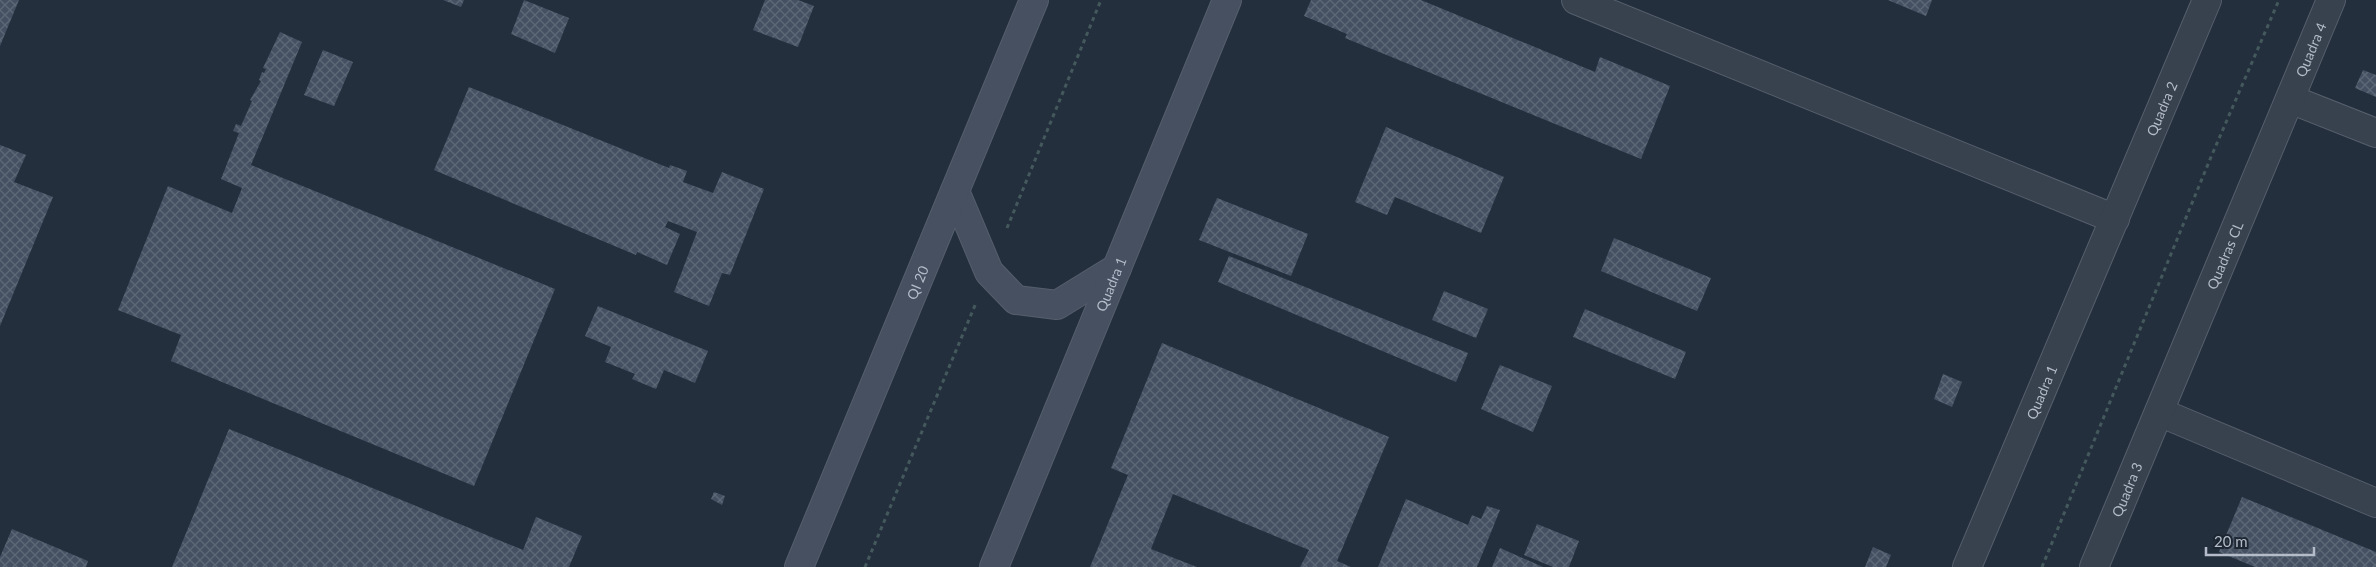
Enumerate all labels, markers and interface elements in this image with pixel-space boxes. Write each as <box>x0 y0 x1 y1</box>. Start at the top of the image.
street label: Quadra 4 <box>2291 20 2329 79</box>
street label: Quadra 2 <box>2142 79 2180 138</box>
street label: Quadras CL <box>2203 219 2246 292</box>
street label: Quadra 1 <box>1092 254 1129 314</box>
street label: QI 20 <box>902 263 931 302</box>
street label: Quadra 1 <box>2022 362 2060 422</box>
street label: Quadra 3 <box>2107 460 2145 519</box>
scale bar <box>2206 524 2314 556</box>
text: 20 m <box>2214 532 2248 550</box>

